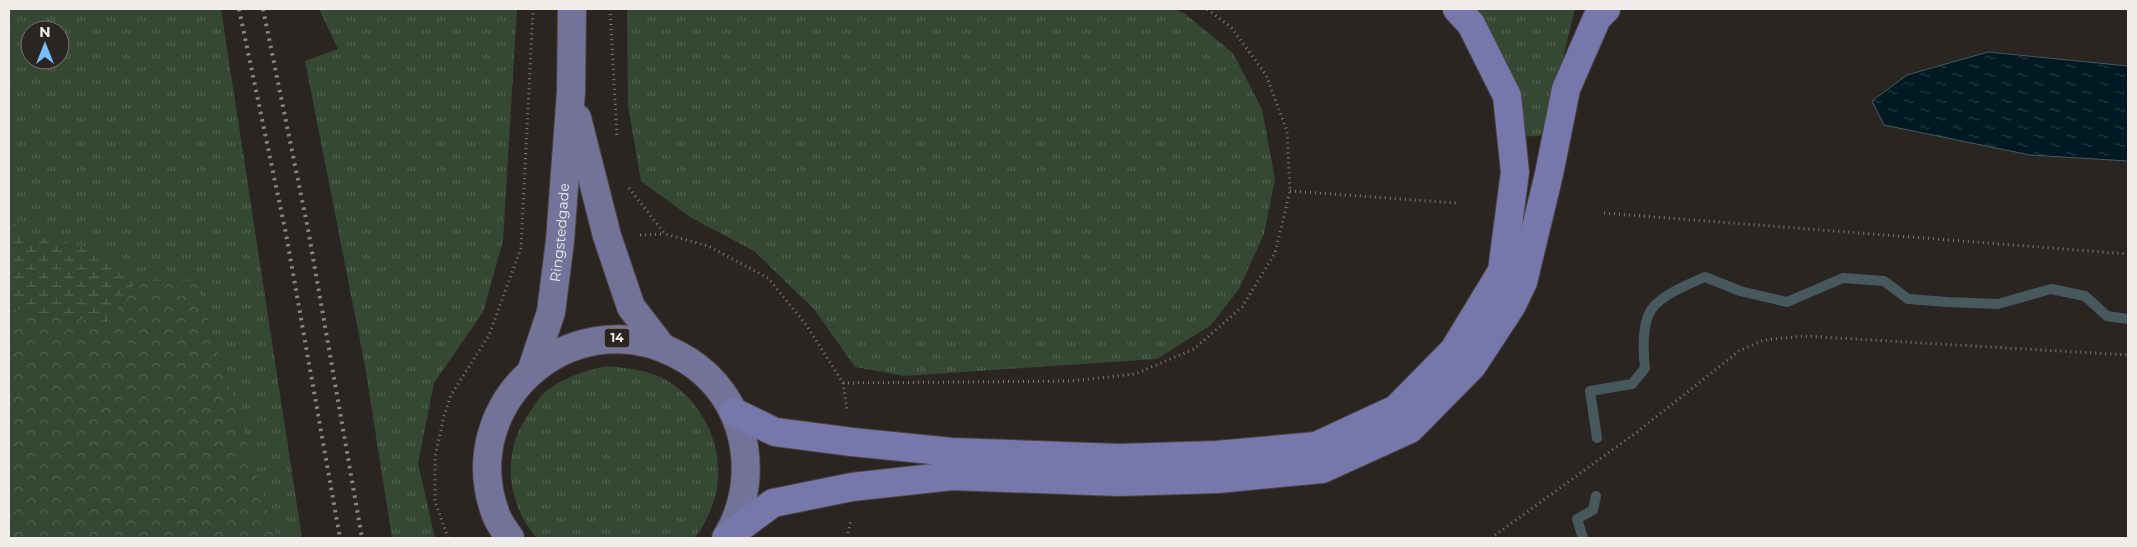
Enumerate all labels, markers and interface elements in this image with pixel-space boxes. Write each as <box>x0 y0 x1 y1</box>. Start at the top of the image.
north arrow <box>20 20 70 70</box>
text: N <box>39 23 51 41</box>
street label: Ringstedgade <box>546 183 573 283</box>
road number: 14 <box>604 328 630 348</box>

